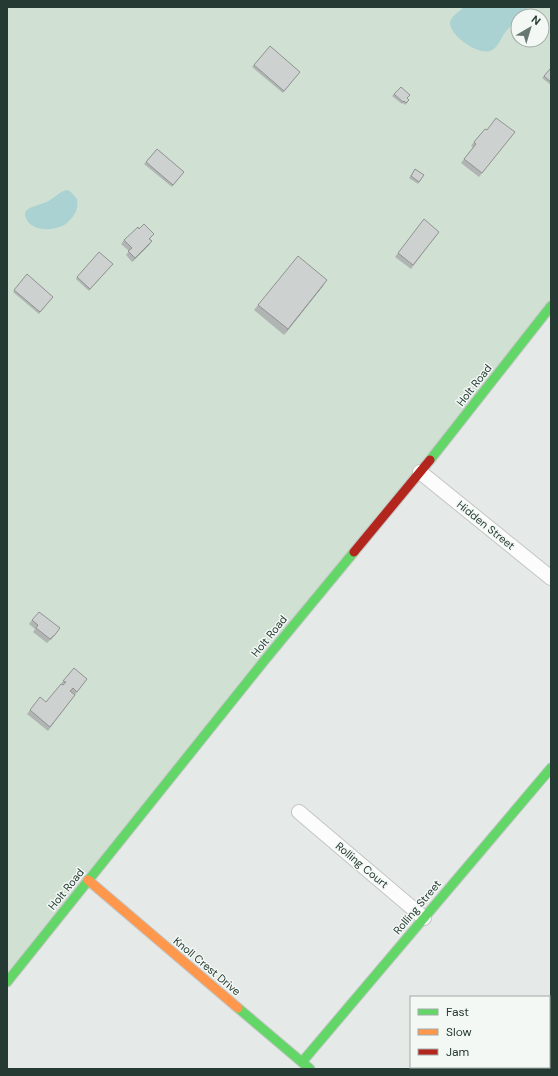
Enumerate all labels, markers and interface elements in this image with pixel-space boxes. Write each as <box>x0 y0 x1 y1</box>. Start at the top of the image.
north arrow <box>510 8 550 48</box>
text: N <box>529 12 544 28</box>
street label: Holt Road <box>453 361 495 409</box>
street label: Hidden Street <box>454 497 518 553</box>
street label: Holt Road <box>248 612 290 660</box>
street label: Rolling Court <box>333 839 391 891</box>
street label: Holt Road <box>45 865 87 913</box>
street label: Rolling Street <box>390 877 444 937</box>
street label: Knoll Crest Drive <box>170 934 244 998</box>
legend <box>410 996 550 1068</box>
text: Fast <box>446 1004 469 1020</box>
text: Slow <box>446 1024 472 1040</box>
text: Jam <box>446 1044 469 1060</box>

